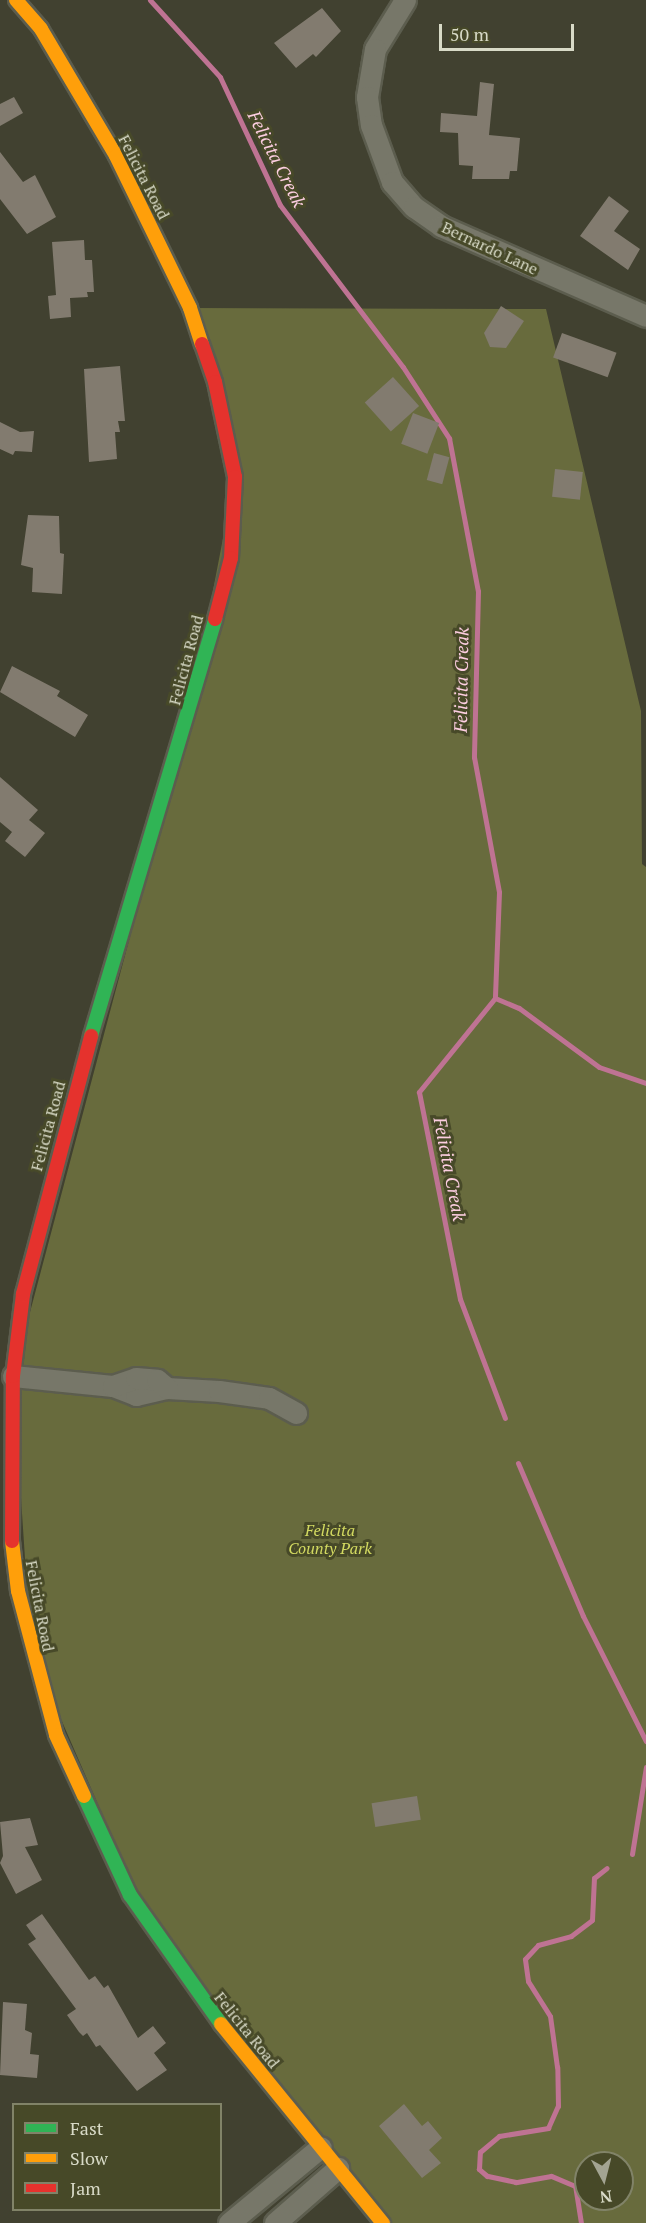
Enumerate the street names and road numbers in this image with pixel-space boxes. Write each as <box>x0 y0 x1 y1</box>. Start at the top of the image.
street label: Felicita Road <box>115 132 173 222</box>
street label: Bernardo Lane <box>439 217 541 279</box>
street label: Felicita Road <box>165 613 207 707</box>
street label: Felicita Road <box>27 1079 69 1173</box>
street label: Felicita Road <box>22 1559 58 1653</box>
street label: Felicita Road <box>211 1988 283 2072</box>

